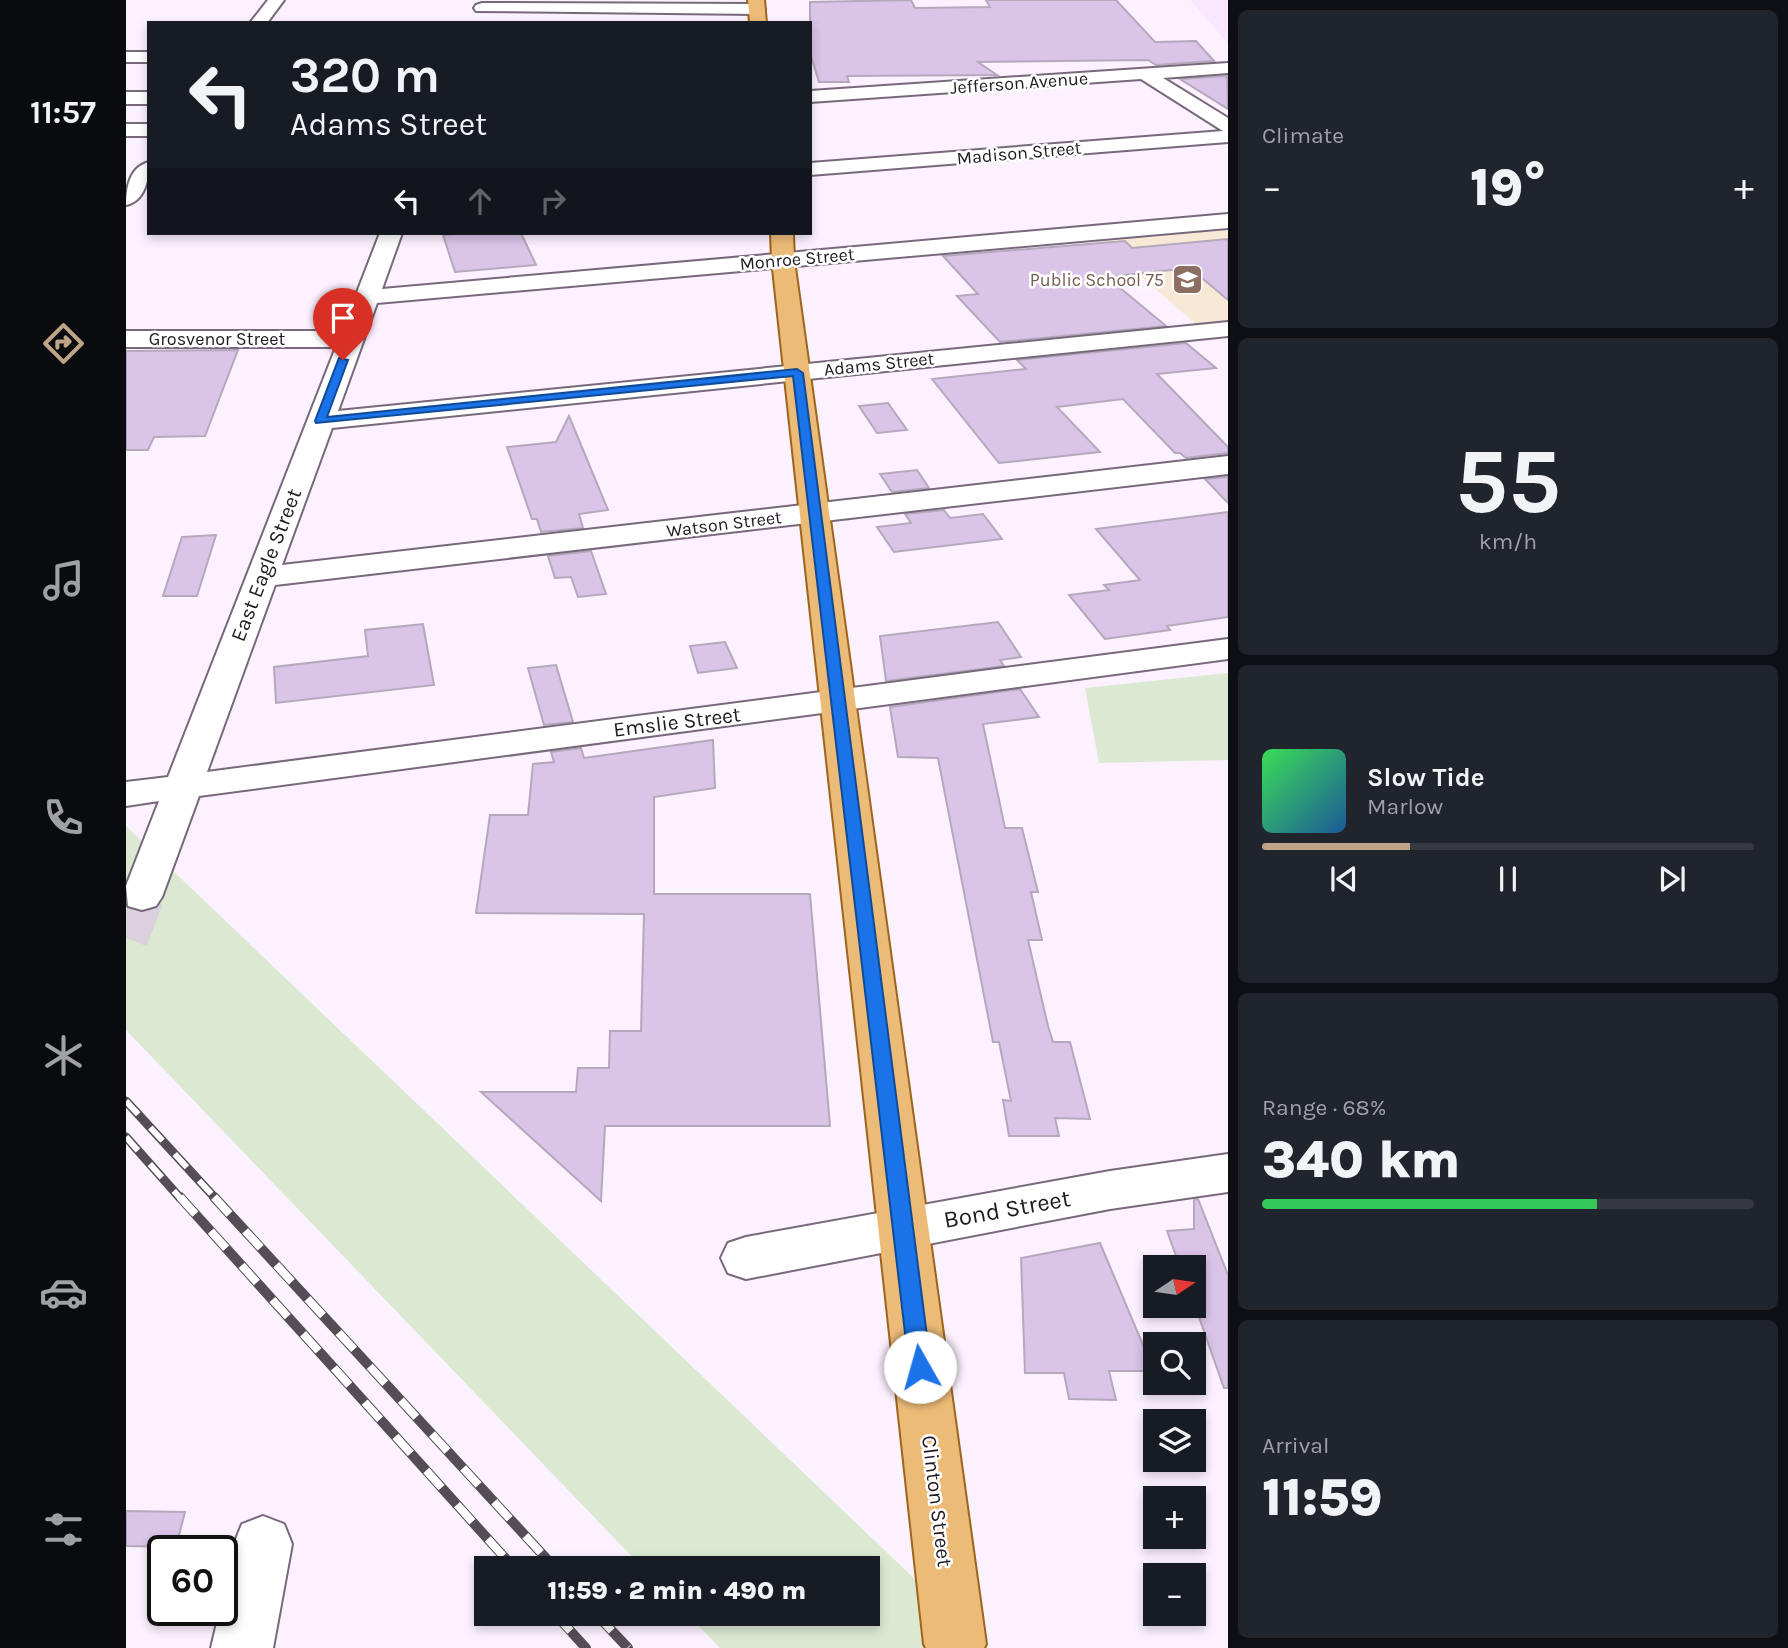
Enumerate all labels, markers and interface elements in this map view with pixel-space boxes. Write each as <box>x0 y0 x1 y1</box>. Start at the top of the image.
text: 320 m <box>290 47 440 104</box>
icon: left <box>175 49 266 140</box>
street label: Jefferson Avenue <box>949 67 1089 99</box>
text: 11:57 <box>30 94 96 131</box>
text: Adams Street <box>290 106 487 143</box>
text: Climate <box>1262 122 1344 149</box>
street label: Madison Street <box>956 137 1082 169</box>
text: 19° <box>1470 157 1546 218</box>
text: − <box>1262 165 1282 210</box>
text: + <box>1734 165 1754 210</box>
icon: left <box>388 182 426 220</box>
icon: ahead <box>461 182 499 220</box>
icon: right <box>534 182 572 220</box>
street label: Monroe Street <box>739 243 856 275</box>
school or university icon: Public School 75 <box>1170 263 1204 297</box>
place label: Public School 75 <box>1030 269 1164 291</box>
pin <box>313 288 373 360</box>
icon: arrive <box>324 299 362 337</box>
icon: directions <box>39 319 88 368</box>
street label: Grosvenor Street <box>149 328 286 350</box>
street label: Adams Street <box>823 347 936 381</box>
text: 55 <box>1455 429 1561 535</box>
street label: East Eagle Street <box>226 485 306 645</box>
street label: Watson Street <box>665 506 783 542</box>
text: km/h <box>1479 528 1537 555</box>
icon: music <box>39 556 88 605</box>
street label: Emslie Street <box>612 702 742 742</box>
text: Slow Tide <box>1367 762 1485 793</box>
icon: phone <box>39 793 88 842</box>
text: Marlow <box>1367 793 1443 820</box>
icon: previous <box>1325 860 1363 898</box>
icon: pause <box>1489 860 1527 898</box>
icon: next <box>1653 860 1691 898</box>
icon: climate <box>39 1031 88 1080</box>
text: Range · 68% <box>1262 1094 1386 1121</box>
text: 340 km <box>1262 1129 1460 1190</box>
street label: Bond Street <box>941 1184 1073 1234</box>
north arrow <box>1143 1255 1206 1318</box>
map controls <box>1143 1255 1206 1626</box>
icon: car <box>39 1268 88 1317</box>
position arrow <box>883 1330 957 1404</box>
button: search <box>1143 1332 1206 1395</box>
button: layers <box>1143 1409 1206 1472</box>
text: Arrival <box>1262 1432 1329 1459</box>
street label: Clinton Street <box>917 1434 957 1568</box>
text: 11:59 <box>1262 1467 1383 1528</box>
button: + <box>1143 1486 1206 1549</box>
icon: filters <box>39 1505 88 1554</box>
speed limit sign: 60 <box>147 1535 238 1626</box>
button: − <box>1143 1563 1206 1626</box>
text: 11:59 · 2 min · 490 m <box>548 1575 806 1606</box>

